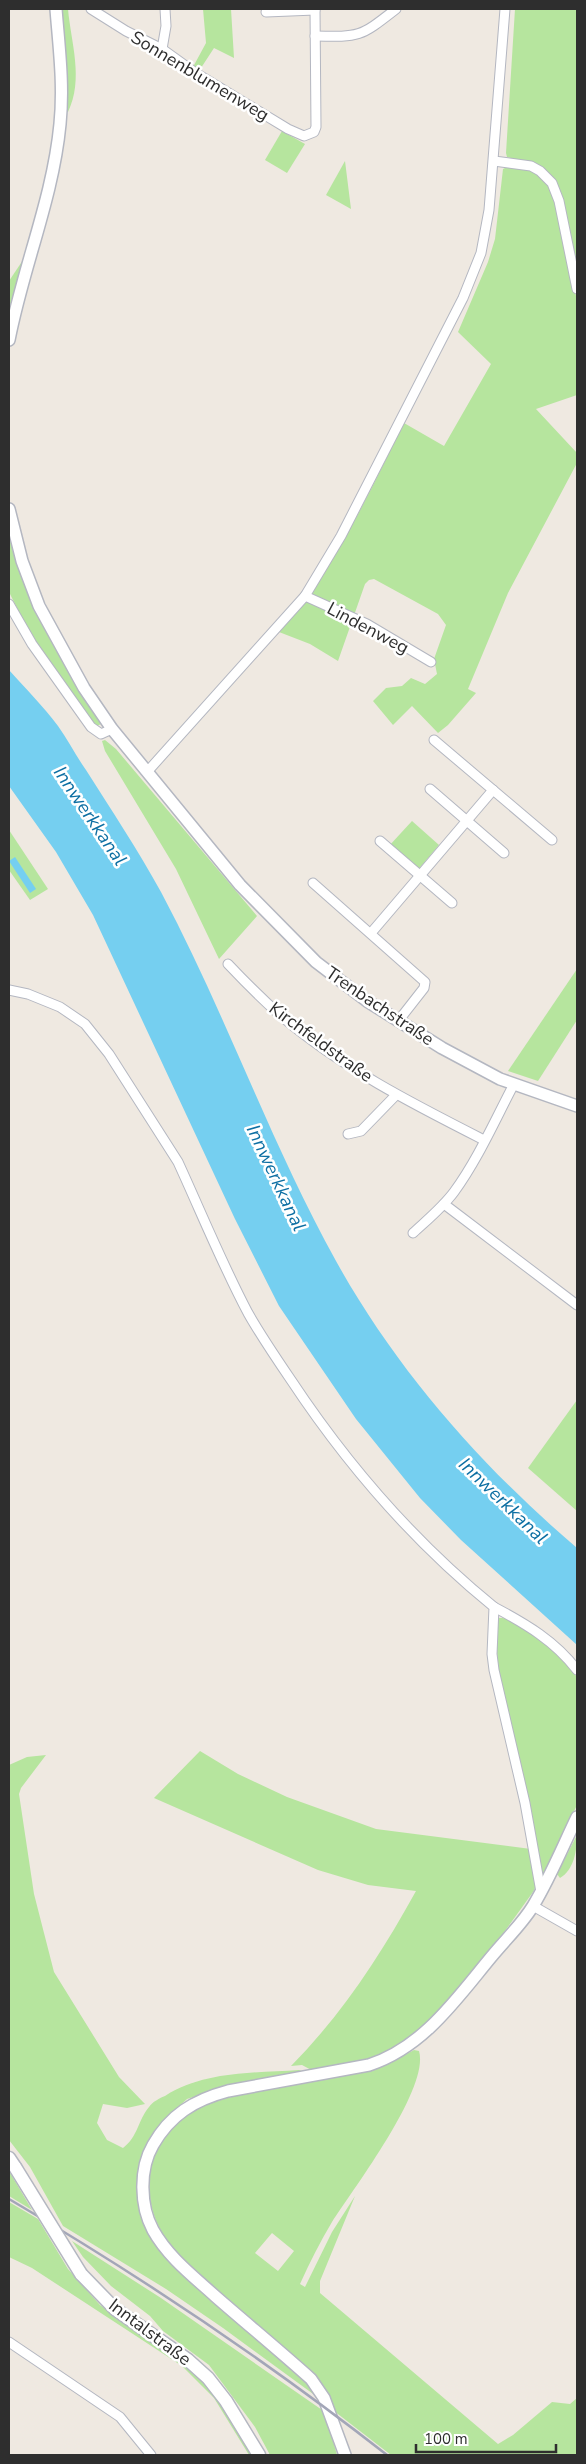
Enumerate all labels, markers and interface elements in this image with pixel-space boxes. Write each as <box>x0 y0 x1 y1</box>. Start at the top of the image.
street label: Sonnenblumenweg <box>126 25 274 127</box>
street label: Lindenweg <box>323 596 413 660</box>
water label: Innwerkkanal <box>47 761 133 871</box>
street label: Trenbachstraße <box>321 961 439 1051</box>
street label: Kirchfeldstraße <box>264 996 378 1088</box>
water label: Innwerkkanal <box>240 1121 312 1235</box>
water label: Innwerkkanal <box>453 1452 553 1550</box>
street label: Inntalstraße <box>104 2293 196 2371</box>
scale bar <box>416 2422 556 2454</box>
text: 100 m <box>424 2429 468 2449</box>

